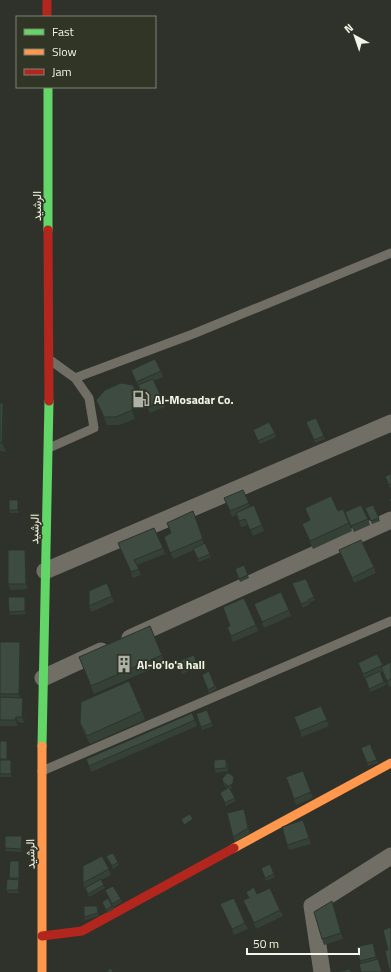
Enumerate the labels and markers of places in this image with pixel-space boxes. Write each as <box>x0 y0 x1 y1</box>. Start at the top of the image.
fuel station icon: Al-Mosadar Co. <box>131 389 151 409</box>
place label: Al-Mosadar Co. <box>154 390 233 409</box>
building icon: Al-lo'lo'a hall <box>114 654 134 674</box>
place label: Al-lo'lo'a hall <box>137 655 205 674</box>

